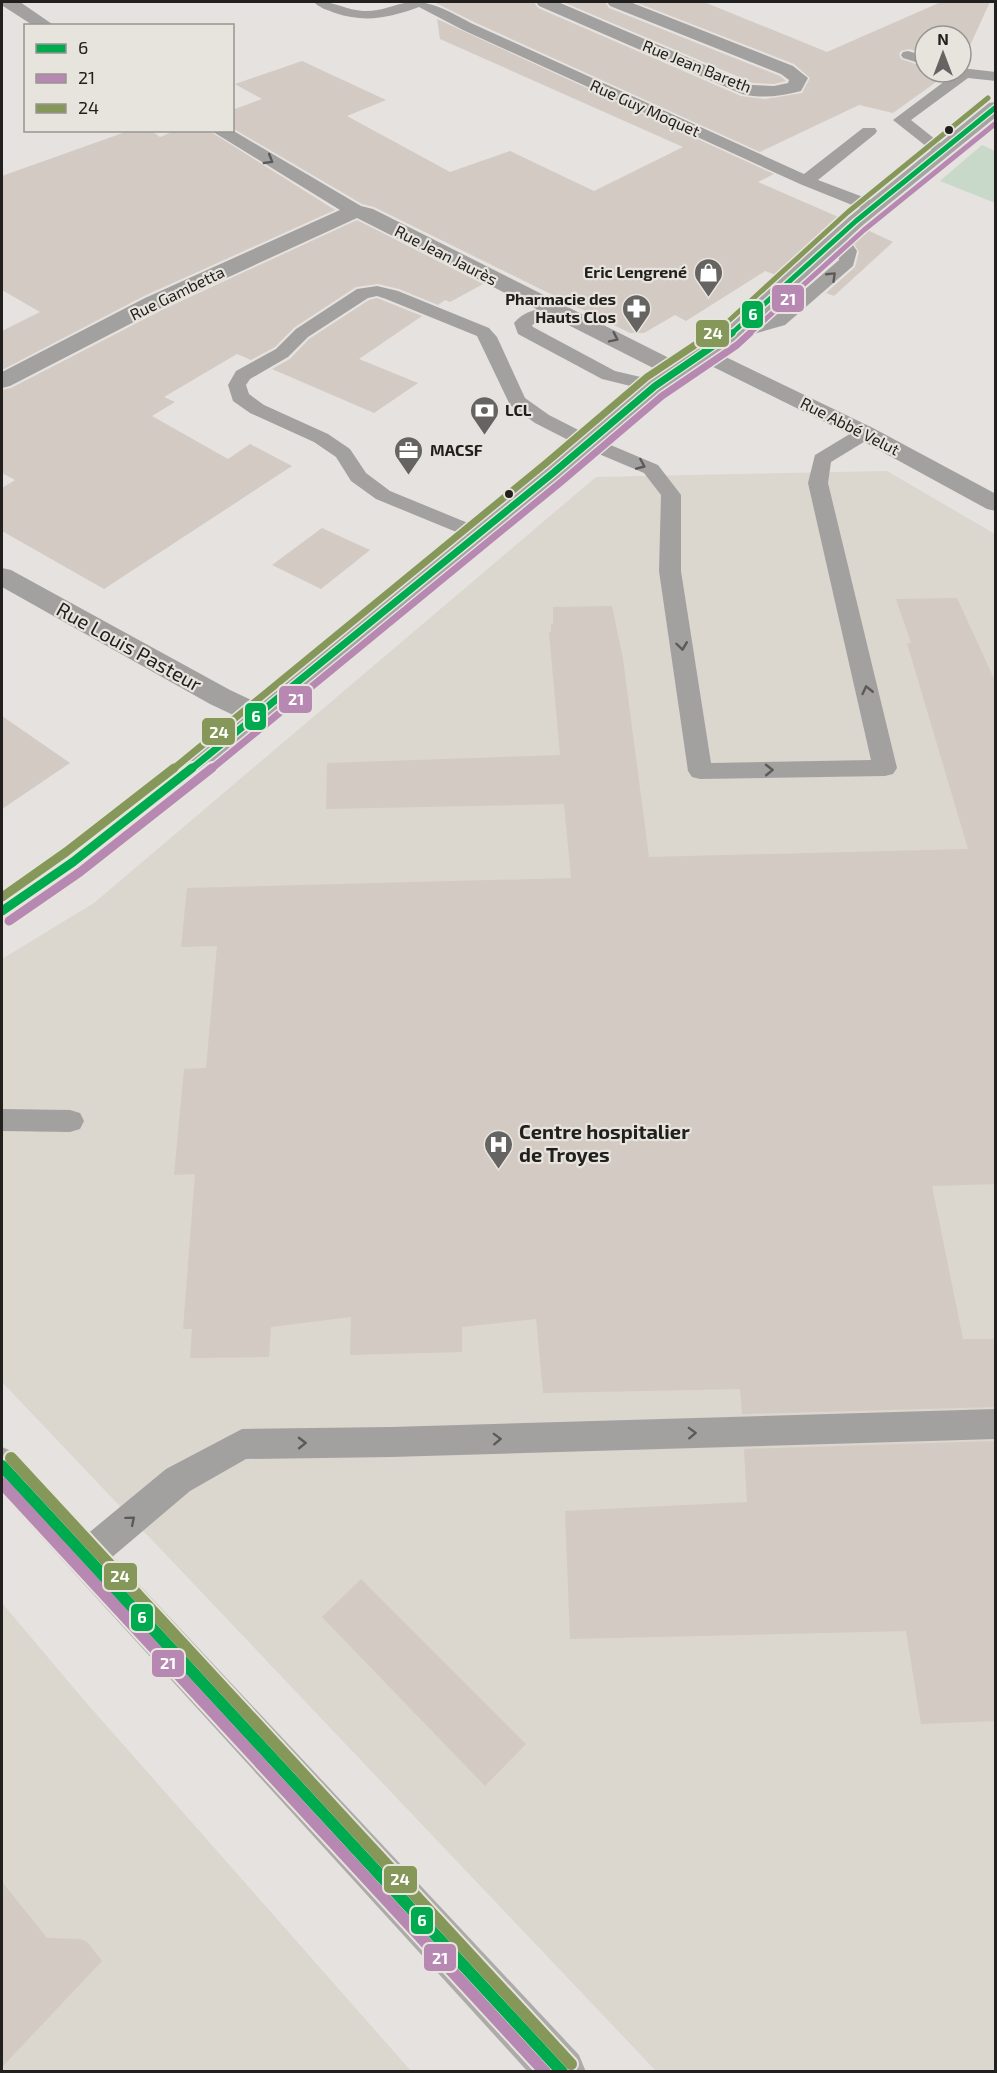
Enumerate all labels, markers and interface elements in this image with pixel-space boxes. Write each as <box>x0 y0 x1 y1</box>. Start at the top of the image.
legend <box>24 24 234 132</box>
north arrow <box>913 24 973 84</box>
text: N <box>937 29 949 48</box>
street label: Rue Jean Bareth <box>640 35 754 96</box>
text: 6 <box>78 36 88 58</box>
text: 21 <box>78 66 95 88</box>
street label: Rue Guy Moquet <box>587 75 703 140</box>
text: 24 <box>78 96 99 118</box>
unlabelled marker <box>943 124 955 136</box>
one-way arrow <box>263 153 273 165</box>
street label: Rue Jean Jaurès <box>392 221 501 289</box>
shop icon: Eric Lengrené <box>692 256 724 298</box>
street label: Rue Gambetta <box>126 261 227 324</box>
place label: Eric Lengrené <box>584 262 687 281</box>
one-way arrow <box>824 273 835 284</box>
line badge: 21 <box>771 284 805 313</box>
place label: Pharmacie des Hauts Clos <box>505 289 616 326</box>
text: 21 <box>780 289 796 308</box>
pharmacy icon: Pharmacie des Hauts Clos <box>621 292 653 334</box>
line badge: 6 <box>741 300 764 329</box>
text: 6 <box>748 304 758 323</box>
line badge: 24 <box>695 319 730 348</box>
text: 24 <box>703 323 723 342</box>
one-way arrow <box>608 331 619 343</box>
street label: Rue Abbé Velut <box>798 392 903 459</box>
bank icon: LCL <box>468 394 500 436</box>
place label: LCL <box>505 400 532 419</box>
office icon: MACSF <box>393 434 425 476</box>
place label: MACSF <box>430 440 483 459</box>
one-way arrow <box>635 458 646 470</box>
unlabelled marker <box>503 488 515 500</box>
street label: Rue Louis Pasteur <box>53 596 206 696</box>
one-way arrow <box>675 641 687 650</box>
line badge: 21 <box>278 685 313 714</box>
one-way arrow <box>862 686 875 696</box>
text: 21 <box>288 689 304 708</box>
line badge: 6 <box>244 702 267 731</box>
text: 6 <box>251 706 261 725</box>
line badge: 24 <box>201 717 236 746</box>
text: 24 <box>209 722 229 741</box>
one-way arrow <box>764 763 773 776</box>
place label: Centre hospitalier de Troyes <box>519 1119 690 1167</box>
hospital icon: Centre hospitalier de Troyes <box>482 1128 514 1170</box>
one-way arrow <box>688 1427 697 1439</box>
one-way arrow <box>493 1433 502 1445</box>
one-way arrow <box>298 1437 307 1450</box>
one-way arrow <box>124 1516 135 1527</box>
line badge: 24 <box>103 1562 138 1591</box>
text: 24 <box>110 1566 130 1585</box>
line badge: 6 <box>130 1603 154 1632</box>
text: 6 <box>137 1607 147 1626</box>
line badge: 21 <box>151 1649 185 1678</box>
text: 21 <box>160 1653 176 1672</box>
line badge: 24 <box>383 1865 418 1894</box>
text: 24 <box>390 1869 410 1888</box>
line badge: 6 <box>410 1906 434 1935</box>
text: 6 <box>417 1910 427 1929</box>
line badge: 21 <box>423 1943 457 1972</box>
text: 21 <box>432 1948 448 1967</box>

